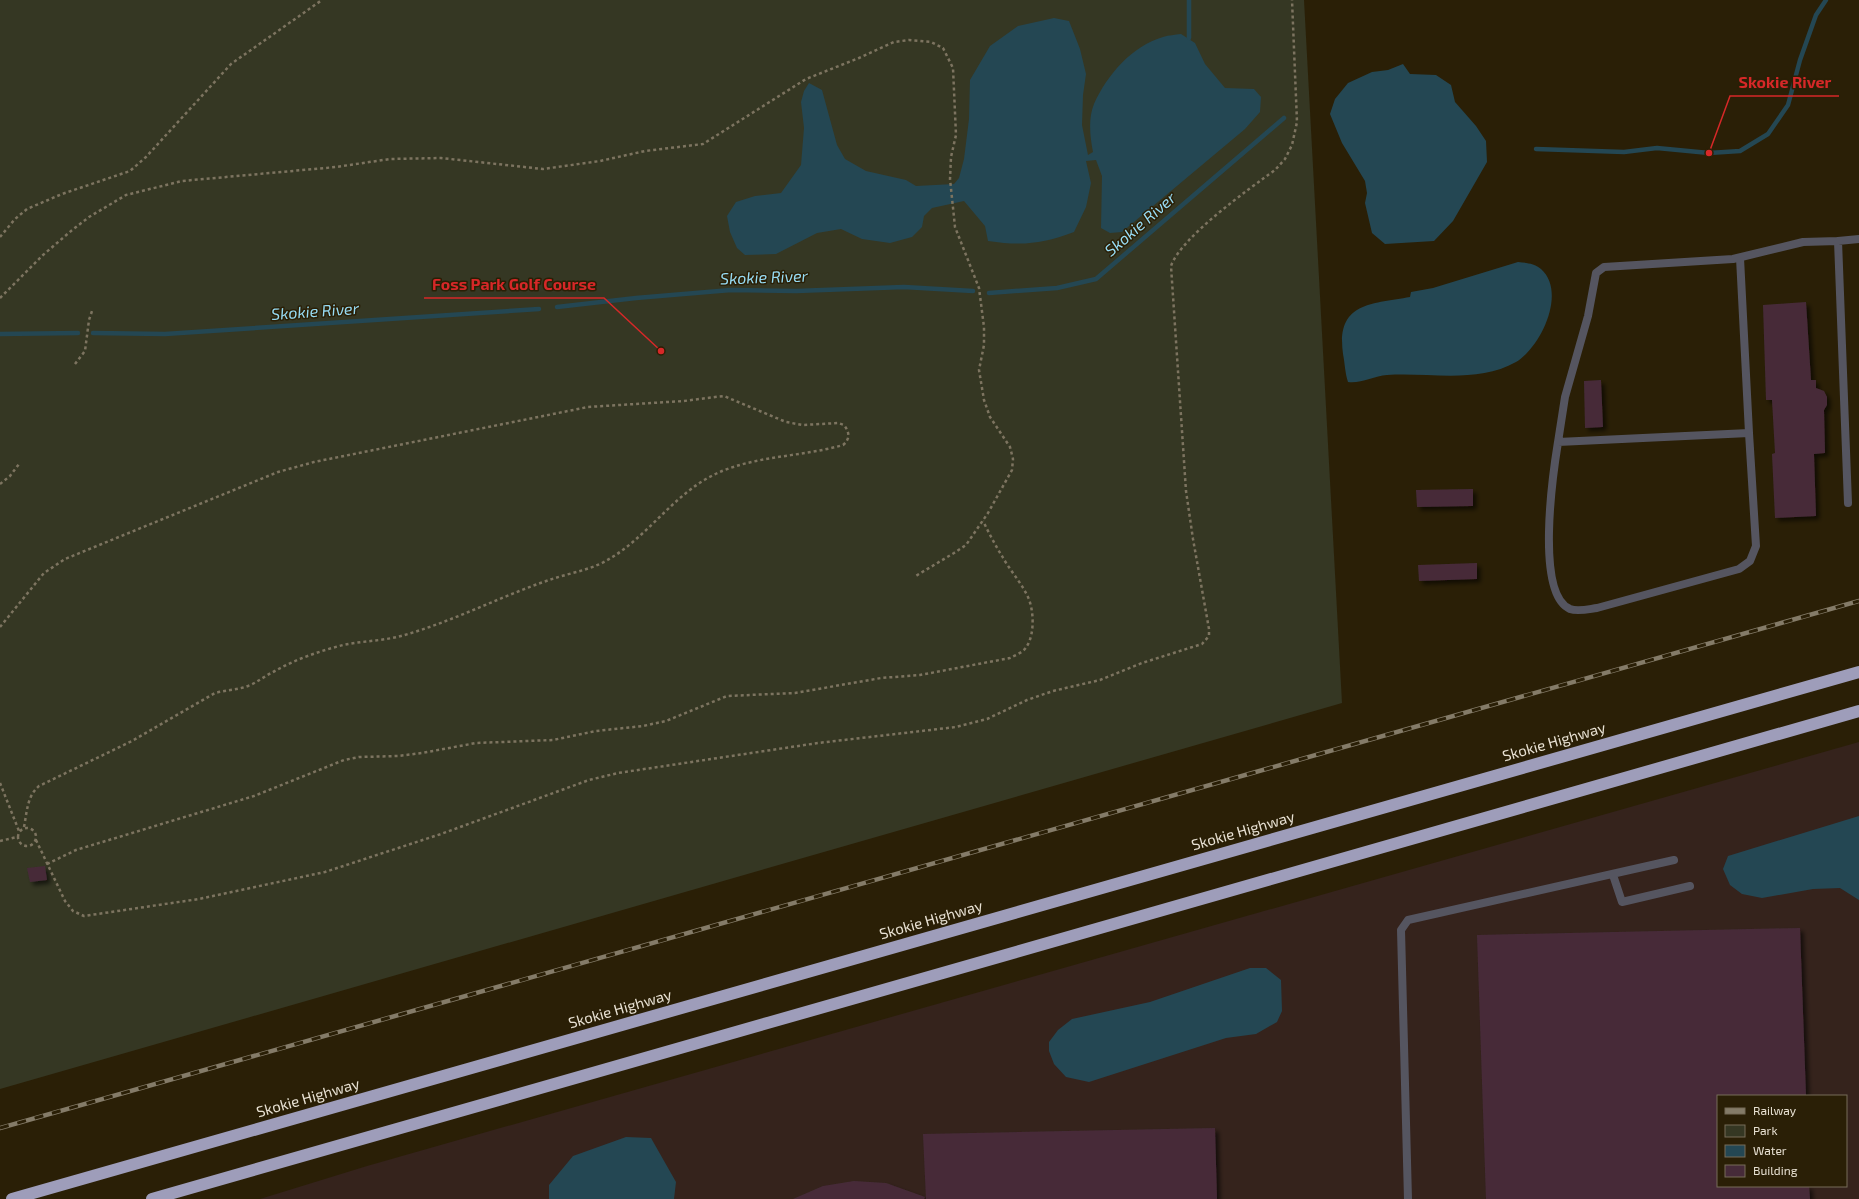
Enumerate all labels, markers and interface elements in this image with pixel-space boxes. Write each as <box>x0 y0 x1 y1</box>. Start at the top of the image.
callout: Skokie River <box>1730 68 1839 96</box>
text: Skokie River <box>1739 72 1832 91</box>
water label: Skokie River <box>1100 187 1180 260</box>
water label: Skokie River <box>720 265 809 288</box>
callout: Foss Park Golf Course <box>424 270 604 298</box>
text: Foss Park Golf Course <box>432 274 596 293</box>
water label: Skokie River <box>270 298 360 323</box>
street label: Skokie Highway <box>1500 718 1607 764</box>
street label: Skokie Highway <box>1189 807 1296 853</box>
street label: Skokie Highway <box>877 896 984 942</box>
street label: Skokie Highway <box>566 985 673 1031</box>
street label: Skokie Highway <box>254 1074 361 1120</box>
legend <box>1717 1095 1847 1187</box>
text: Railway <box>1753 1103 1797 1117</box>
text: Park <box>1753 1123 1778 1137</box>
text: Water <box>1753 1143 1787 1157</box>
text: Building <box>1753 1163 1798 1177</box>

